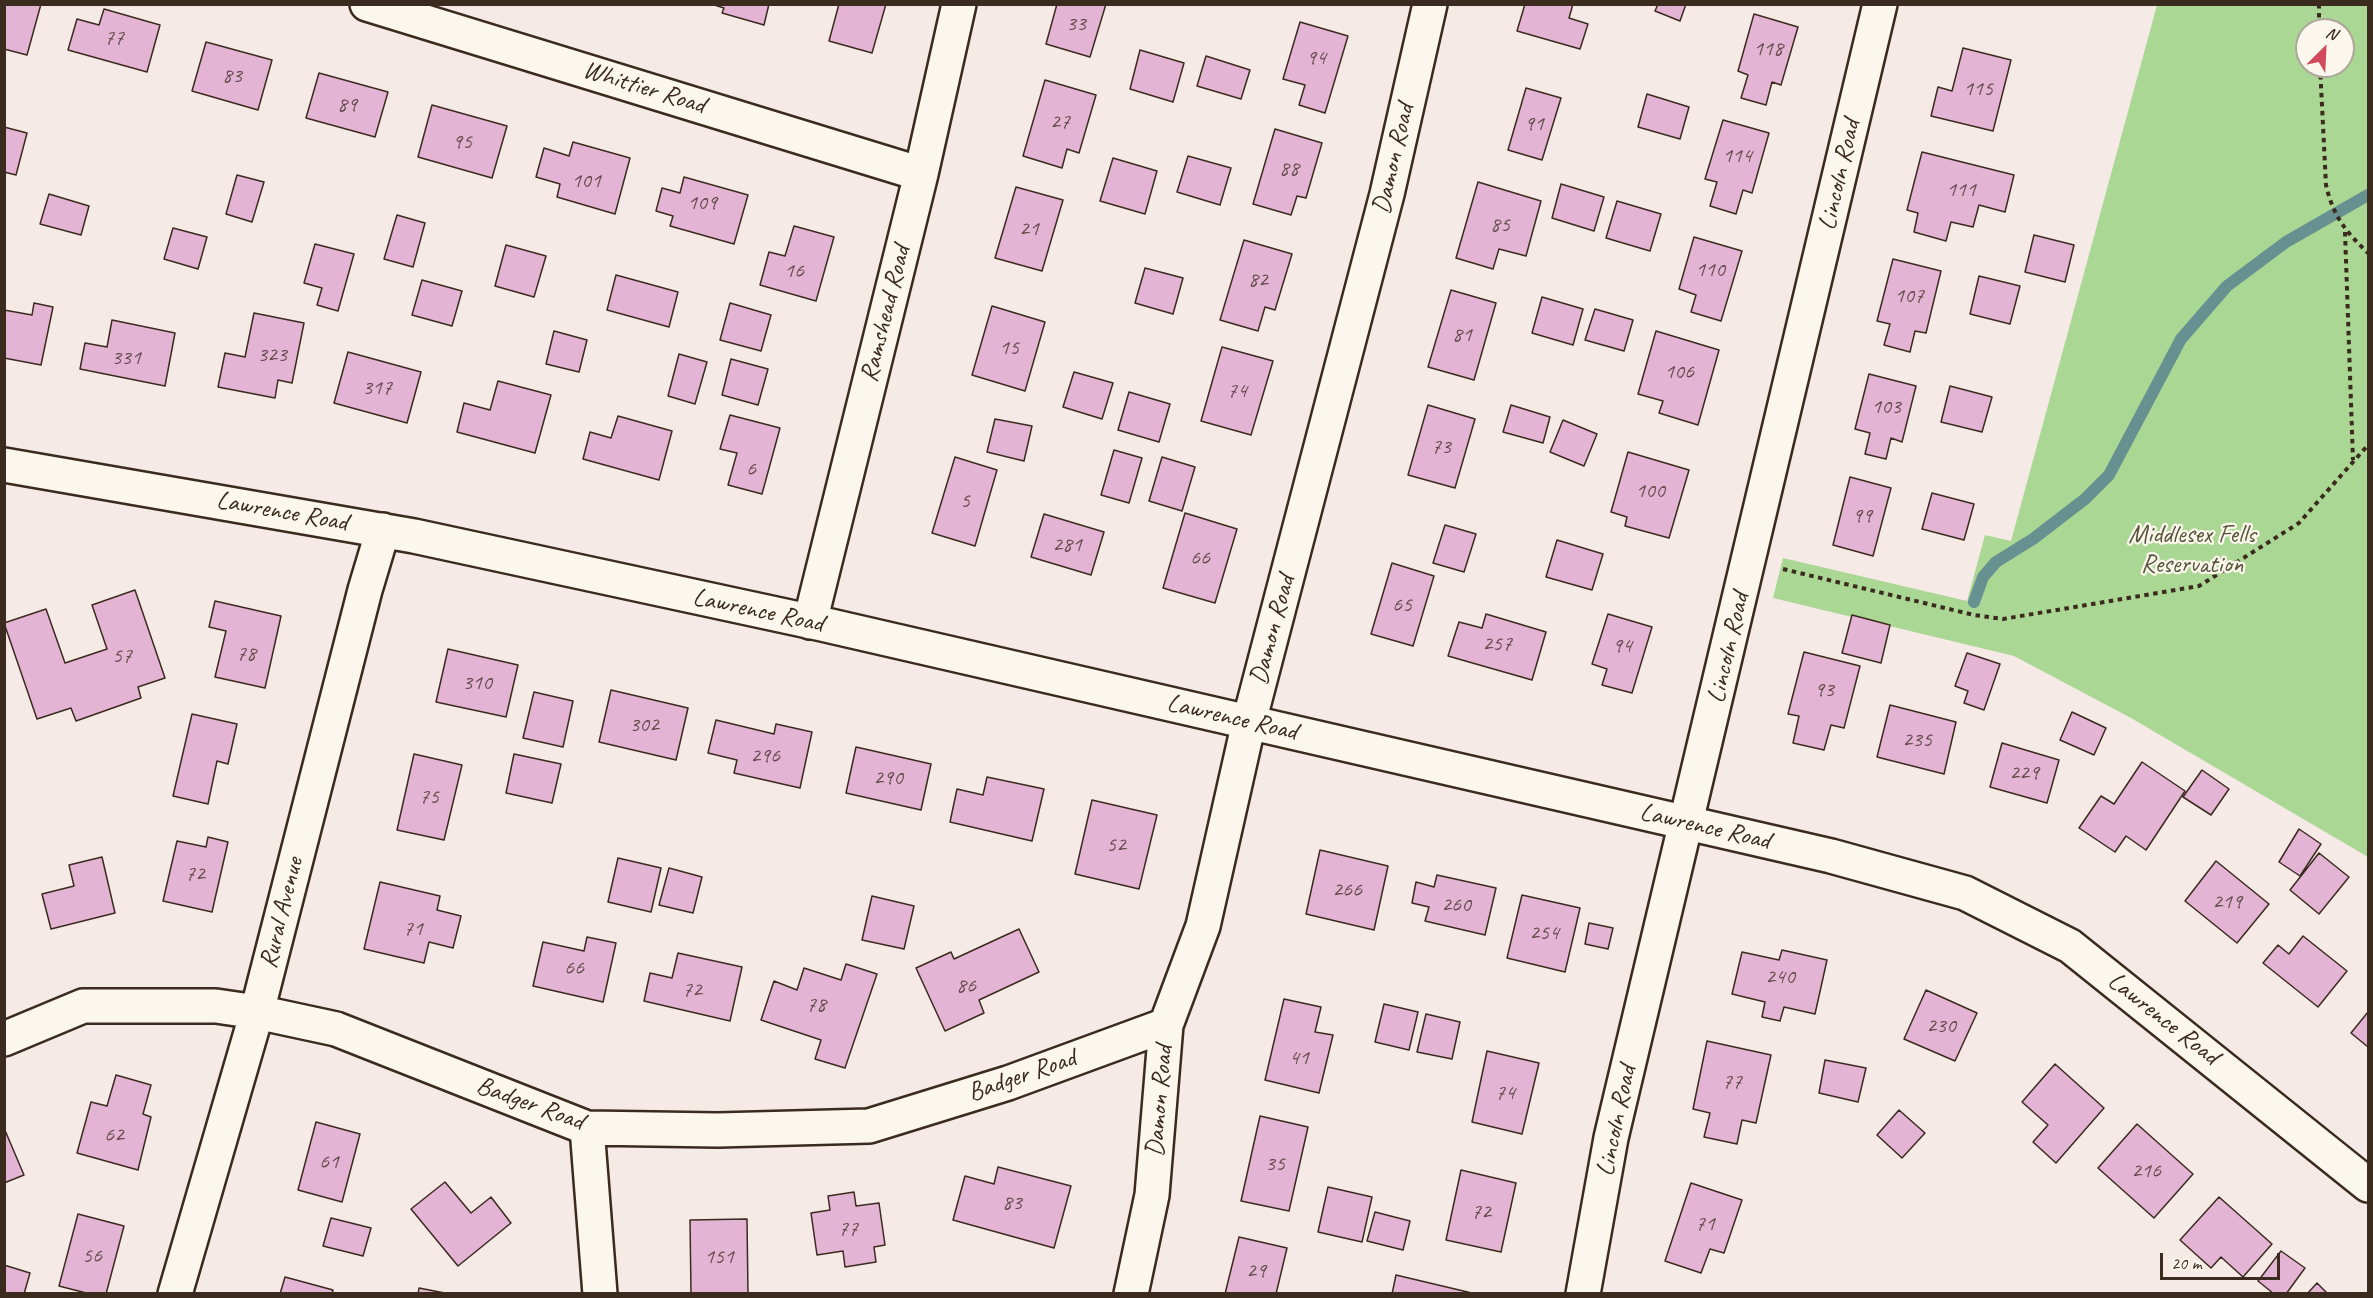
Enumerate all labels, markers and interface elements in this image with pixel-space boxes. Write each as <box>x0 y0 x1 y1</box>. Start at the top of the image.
house number: 33 <box>1066 11 1086 37</box>
north arrow <box>2295 18 2355 78</box>
text: N <box>2323 22 2340 45</box>
house number: 77 <box>104 25 124 51</box>
house number: 118 <box>1753 36 1783 62</box>
house number: 94 <box>1306 45 1326 71</box>
street label: Whittier Road <box>579 55 709 121</box>
house number: 83 <box>222 63 242 89</box>
house number: 115 <box>1963 76 1993 102</box>
house number: 89 <box>337 92 357 118</box>
street label: Damon Road <box>1366 101 1422 217</box>
house number: 27 <box>1050 109 1070 135</box>
house number: 91 <box>1524 111 1544 137</box>
street label: Lincoln Road <box>1812 117 1868 233</box>
house number: 95 <box>452 129 472 155</box>
house number: 114 <box>1722 143 1752 169</box>
house number: 88 <box>1279 156 1299 182</box>
house number: 101 <box>571 168 601 194</box>
house number: 111 <box>1946 177 1976 203</box>
house number: 109 <box>687 190 717 216</box>
house number: 85 <box>1490 212 1510 238</box>
house number: 21 <box>1019 216 1039 242</box>
street label: Ramshead Road <box>854 243 918 385</box>
house number: 110 <box>1695 257 1725 283</box>
house number: 16 <box>784 258 804 284</box>
house number: 82 <box>1248 267 1268 293</box>
house number: 107 <box>1894 283 1924 309</box>
house number: 81 <box>1452 322 1472 348</box>
house number: 15 <box>999 335 1019 361</box>
house number: 323 <box>257 342 287 368</box>
house number: 331 <box>111 345 141 371</box>
house number: 106 <box>1664 359 1694 385</box>
house number: 317 <box>362 375 392 401</box>
house number: 74 <box>1227 378 1247 404</box>
house number: 103 <box>1871 394 1901 420</box>
house number: 73 <box>1431 434 1451 460</box>
house number: 6 <box>746 456 756 482</box>
house number: 100 <box>1635 478 1665 504</box>
street label: Lawrence Road <box>214 485 350 539</box>
house number: 5 <box>960 488 970 514</box>
house number: 99 <box>1852 503 1872 529</box>
park label: Middlesex Fells Reservation <box>2128 519 2256 580</box>
house number: 281 <box>1052 532 1082 558</box>
house number: 66 <box>1190 545 1210 571</box>
street label: Damon Road <box>1243 572 1303 688</box>
street label: Lawrence Road <box>690 582 826 640</box>
street label: Lincoln Road <box>1701 590 1757 706</box>
house number: 65 <box>1392 592 1412 618</box>
house number: 257 <box>1482 631 1512 657</box>
house number: 94 <box>1612 633 1632 659</box>
house number: 78 <box>236 641 256 667</box>
house number: 57 <box>112 643 132 669</box>
house number: 310 <box>462 670 492 696</box>
house number: 93 <box>1814 677 1834 703</box>
street label: Lawrence Road <box>1164 688 1300 748</box>
house number: 302 <box>629 712 659 738</box>
house number: 235 <box>1902 727 1932 753</box>
house number: 296 <box>750 743 780 769</box>
house number: 229 <box>2009 760 2039 786</box>
house number: 290 <box>873 765 903 791</box>
house number: 75 <box>419 784 439 810</box>
street label: Lawrence Road <box>1637 797 1773 857</box>
house number: 52 <box>1106 832 1126 858</box>
street label: Rural Avenue <box>253 854 311 972</box>
house number: 72 <box>185 861 205 887</box>
house number: 266 <box>1332 877 1362 903</box>
house number: 219 <box>2212 889 2242 915</box>
house number: 260 <box>1441 892 1471 918</box>
house number: 71 <box>403 916 423 942</box>
house number: 254 <box>1529 920 1559 946</box>
house number: 66 <box>564 955 584 981</box>
house number: 240 <box>1765 964 1795 990</box>
street label: Lawrence Road <box>2101 966 2225 1072</box>
house number: 86 <box>956 973 976 999</box>
house number: 72 <box>682 977 702 1003</box>
house number: 78 <box>806 992 826 1018</box>
house number: 230 <box>1926 1013 1956 1039</box>
street label: Badger Road <box>964 1043 1080 1109</box>
street label: Damon Road <box>1140 1044 1180 1158</box>
house number: 41 <box>1289 1045 1309 1071</box>
street label: Lincoln Road <box>1590 1063 1644 1179</box>
house number: 77 <box>1722 1069 1742 1095</box>
street label: Badger Road <box>472 1070 588 1138</box>
house number: 74 <box>1495 1080 1515 1106</box>
house number: 62 <box>104 1122 124 1148</box>
house number: 61 <box>319 1149 339 1175</box>
house number: 35 <box>1265 1151 1285 1177</box>
house number: 216 <box>2131 1158 2161 1184</box>
house number: 83 <box>1002 1190 1022 1216</box>
house number: 72 <box>1471 1199 1491 1225</box>
house number: 71 <box>1695 1211 1715 1237</box>
house number: 77 <box>838 1216 858 1242</box>
scale bar <box>2163 1241 2283 1279</box>
house number: 56 <box>82 1243 102 1269</box>
house number: 151 <box>704 1244 734 1270</box>
text: 20 m <box>2171 1252 2202 1274</box>
house number: 29 <box>1246 1258 1266 1284</box>

